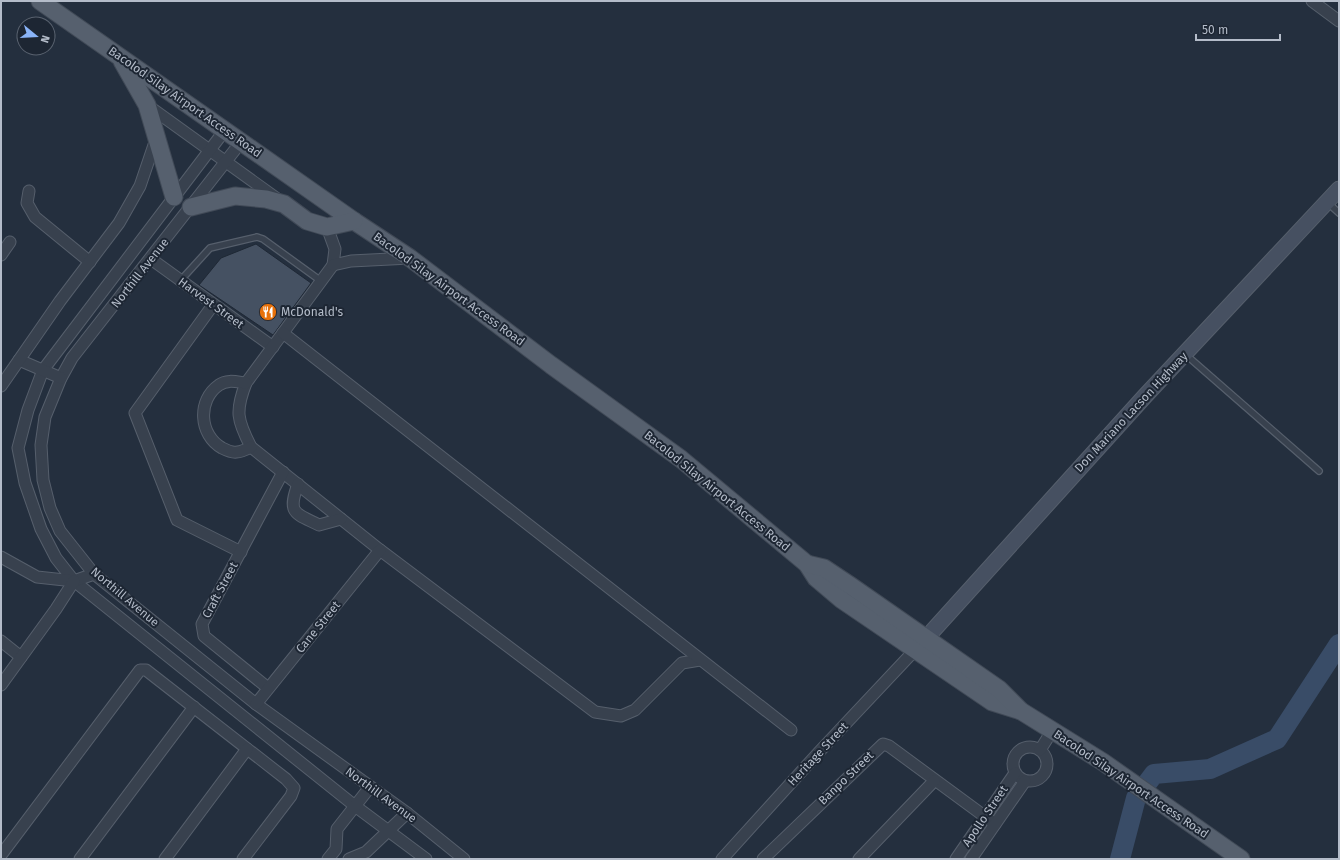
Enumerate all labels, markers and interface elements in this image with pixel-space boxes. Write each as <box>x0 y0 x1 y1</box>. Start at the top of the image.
north arrow <box>16 16 56 56</box>
scale bar <box>1196 16 1280 42</box>
text: 50 m <box>1202 23 1228 37</box>
text: N <box>38 33 52 44</box>
street label: Bacolod Silay Airport Access Road <box>106 44 264 160</box>
street label: Bacolod Silay Airport Access Road <box>371 229 527 349</box>
street label: Northill Avenue <box>108 235 172 311</box>
street label: Harvest Street <box>176 275 247 332</box>
restaurant icon: McDonald's <box>258 302 278 322</box>
place label: McDonald's <box>281 305 343 319</box>
street label: Don Mariano Lacson Highway <box>1072 349 1190 475</box>
street label: Bacolod Silay Airport Access Road <box>641 428 793 554</box>
street label: Craft Street <box>199 559 241 620</box>
street label: Northill Avenue <box>88 564 162 630</box>
street label: Cane Street <box>293 598 344 656</box>
street label: Heritage Street <box>785 719 851 789</box>
street label: Bacolod Silay Airport Access Road <box>1051 727 1211 841</box>
street label: Banpo Street <box>816 748 877 808</box>
street label: Northill Avenue <box>343 764 419 826</box>
street label: Apollo Street <box>959 782 1011 849</box>

